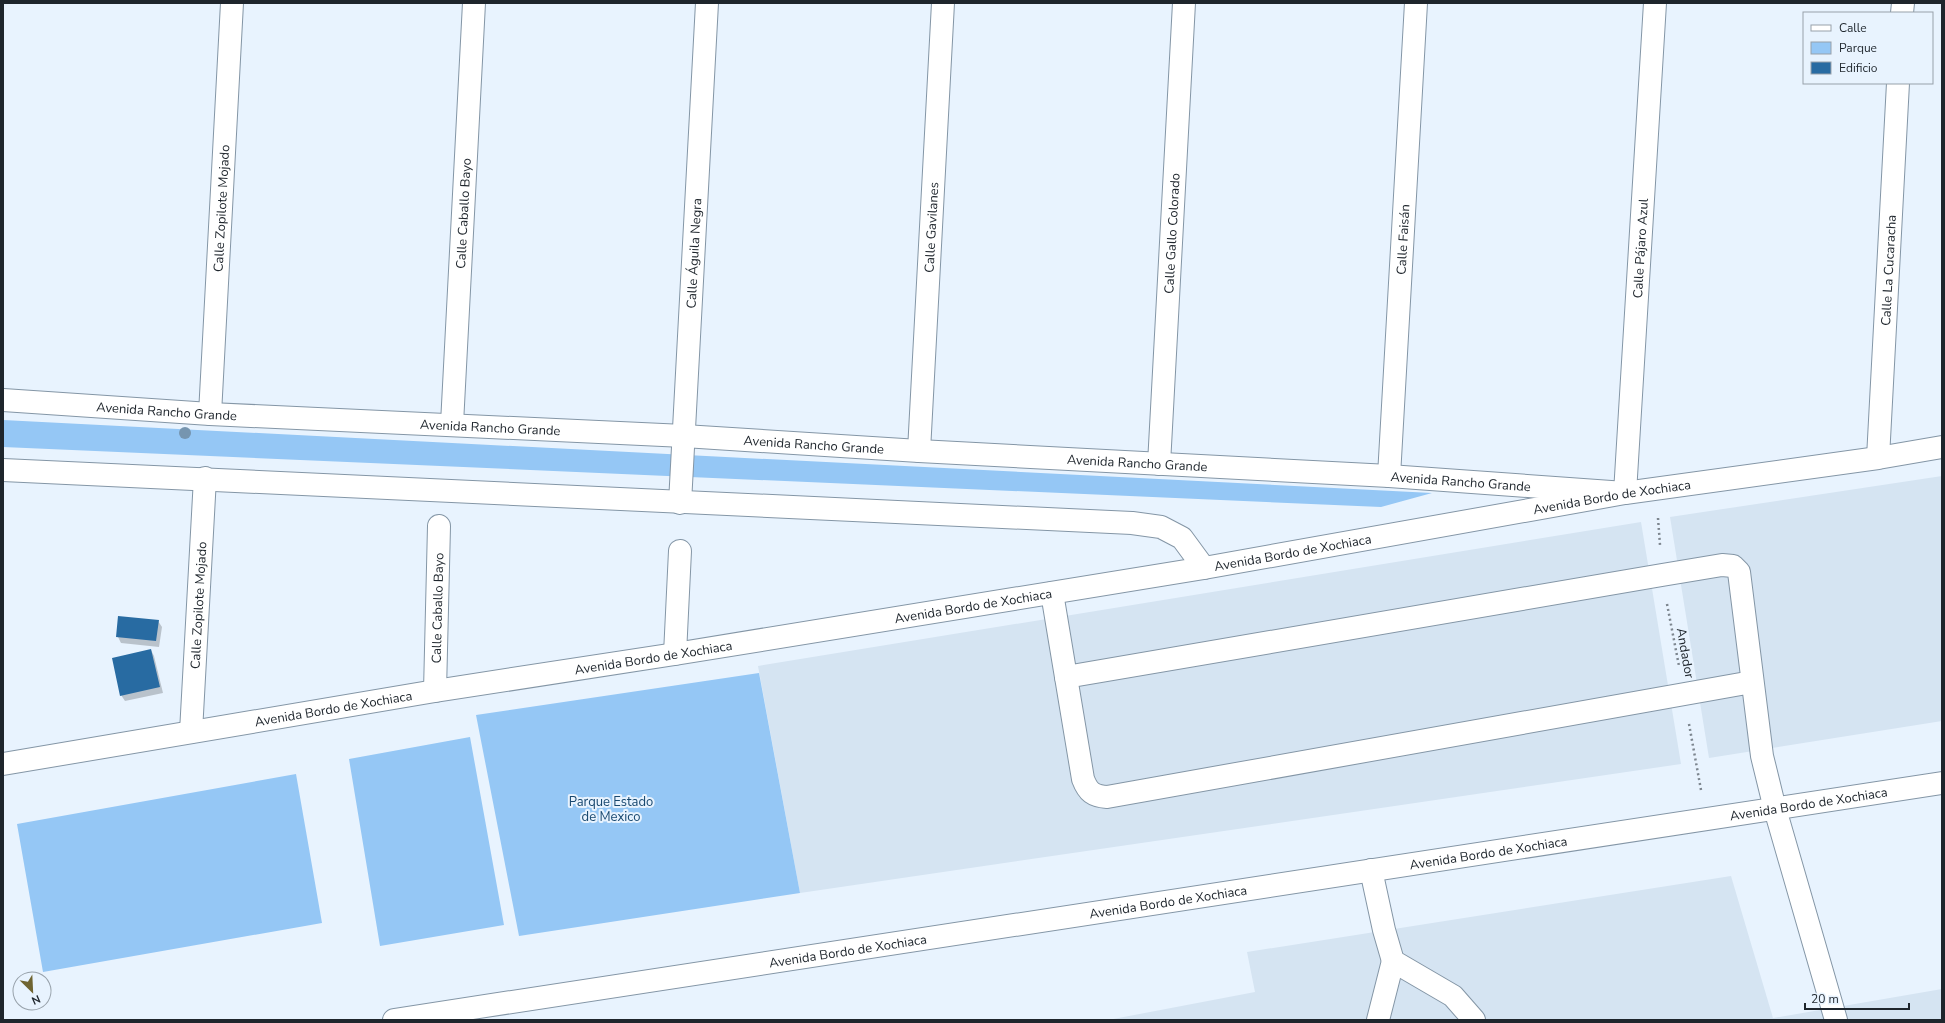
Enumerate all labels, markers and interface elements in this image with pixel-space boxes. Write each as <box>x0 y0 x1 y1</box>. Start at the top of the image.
legend <box>1803 12 1933 84</box>
text: Calle <box>1839 20 1867 36</box>
text: Parque <box>1839 40 1877 56</box>
text: Edificio <box>1839 60 1878 76</box>
street label: Calle Zopilote Mojado <box>210 144 234 273</box>
street label: Calle Caballo Bayo <box>452 157 476 269</box>
street label: Calle Gallo Colorado <box>1160 173 1185 294</box>
street label: Calle Gavilanes <box>921 182 943 273</box>
street label: Calle Águila Negra <box>683 198 706 309</box>
street label: Calle Pájaro Azul <box>1629 198 1653 299</box>
street label: Calle Faisán <box>1393 204 1415 275</box>
street label: Calle La Cucaracha <box>1877 214 1901 326</box>
street label: Avenida Rancho Grande <box>96 398 237 425</box>
street label: Avenida Rancho Grande <box>419 416 561 440</box>
street label: Avenida Rancho Grande <box>743 432 885 459</box>
street label: Avenida Rancho Grande <box>1066 451 1208 476</box>
street label: Avenida Rancho Grande <box>1390 468 1532 496</box>
street label: Avenida Bordo de Xochiaca <box>1532 476 1692 519</box>
street label: Avenida Bordo de Xochiaca <box>1213 530 1373 576</box>
street label: Calle Zopilote Mojado <box>186 541 211 669</box>
street label: Calle Caballo Bayo <box>428 552 448 664</box>
street label: Avenida Bordo de Xochiaca <box>893 585 1053 628</box>
street label: Andador <box>1672 627 1698 680</box>
street label: Avenida Bordo de Xochiaca <box>573 637 734 679</box>
street label: Avenida Bordo de Xochiaca <box>253 687 414 731</box>
street label: Avenida Bordo de Xochiaca <box>1729 783 1889 825</box>
park label: Parque Estado de Mexico <box>569 793 653 826</box>
street label: Avenida Bordo de Xochiaca <box>1408 833 1569 874</box>
street label: Avenida Bordo de Xochiaca <box>1088 882 1248 923</box>
street label: Avenida Bordo de Xochiaca <box>768 931 928 972</box>
north arrow <box>12 971 52 1011</box>
scale bar <box>1805 985 1909 1011</box>
text: N <box>29 991 43 1008</box>
text: 20 m <box>1811 991 1839 1007</box>

